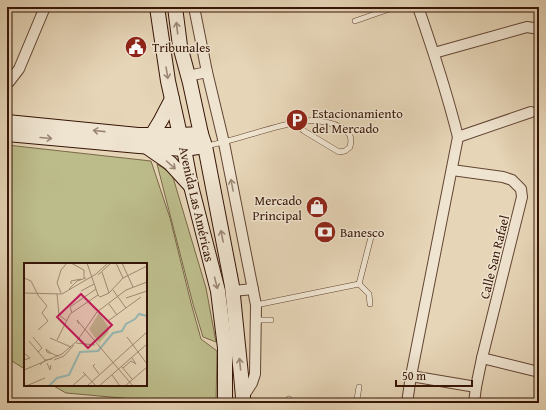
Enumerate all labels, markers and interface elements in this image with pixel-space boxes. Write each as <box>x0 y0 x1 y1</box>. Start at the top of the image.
one-way arrow <box>173 22 181 35</box>
public building icon: Tribunales <box>123 34 149 60</box>
place label: Tribunales <box>152 38 210 57</box>
one-way arrow <box>163 66 171 79</box>
place label: Estacionamiento del Mercado <box>312 104 403 138</box>
parking icon: Estacionamiento del Mercado <box>284 107 310 133</box>
one-way arrow <box>93 128 106 135</box>
one-way arrow <box>39 134 52 141</box>
street label: Avenida Las Américas <box>174 145 219 264</box>
one-way arrow <box>166 160 176 169</box>
one-way arrow <box>228 179 236 192</box>
place label: Mercado Principal <box>252 191 302 225</box>
shop icon: Mercado Principal <box>304 194 330 220</box>
street label: Calle San Rafael <box>475 213 514 301</box>
bank icon: Banesco <box>312 219 338 245</box>
place label: Banesco <box>340 223 385 242</box>
one-way arrow <box>218 229 226 242</box>
inset map <box>24 263 147 386</box>
one-way arrow <box>213 276 220 289</box>
one-way arrow <box>237 358 244 371</box>
scale bar <box>396 362 472 388</box>
text: 50 m <box>402 367 426 384</box>

